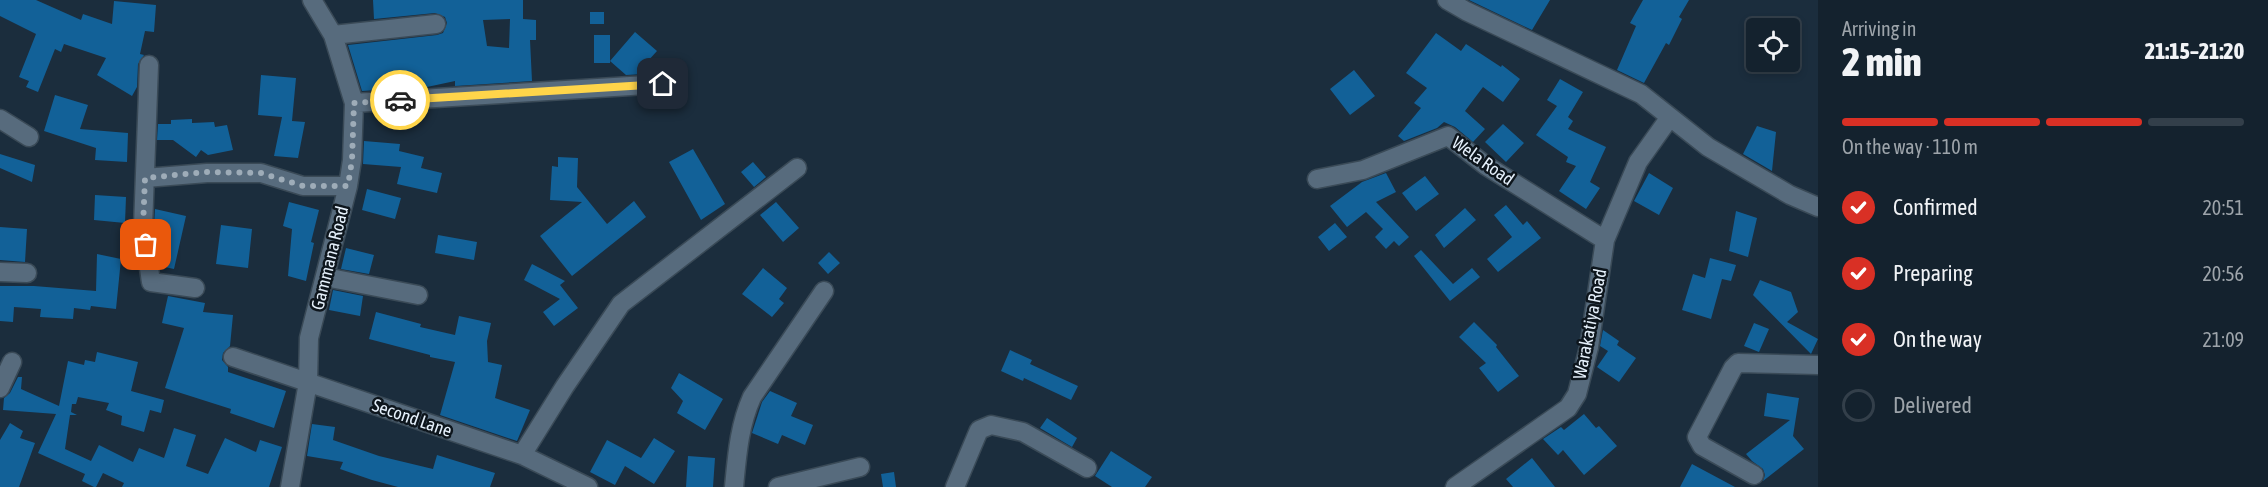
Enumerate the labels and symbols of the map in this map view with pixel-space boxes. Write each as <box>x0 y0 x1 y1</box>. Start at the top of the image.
pin <box>637 58 688 109</box>
courier <box>370 70 430 130</box>
street label: Wela Road <box>1448 132 1518 189</box>
street label: Gammana Road <box>306 204 353 312</box>
pin <box>120 219 171 270</box>
street label: Warakatiya Road <box>1568 267 1611 381</box>
street label: Second Lane <box>370 394 455 441</box>

